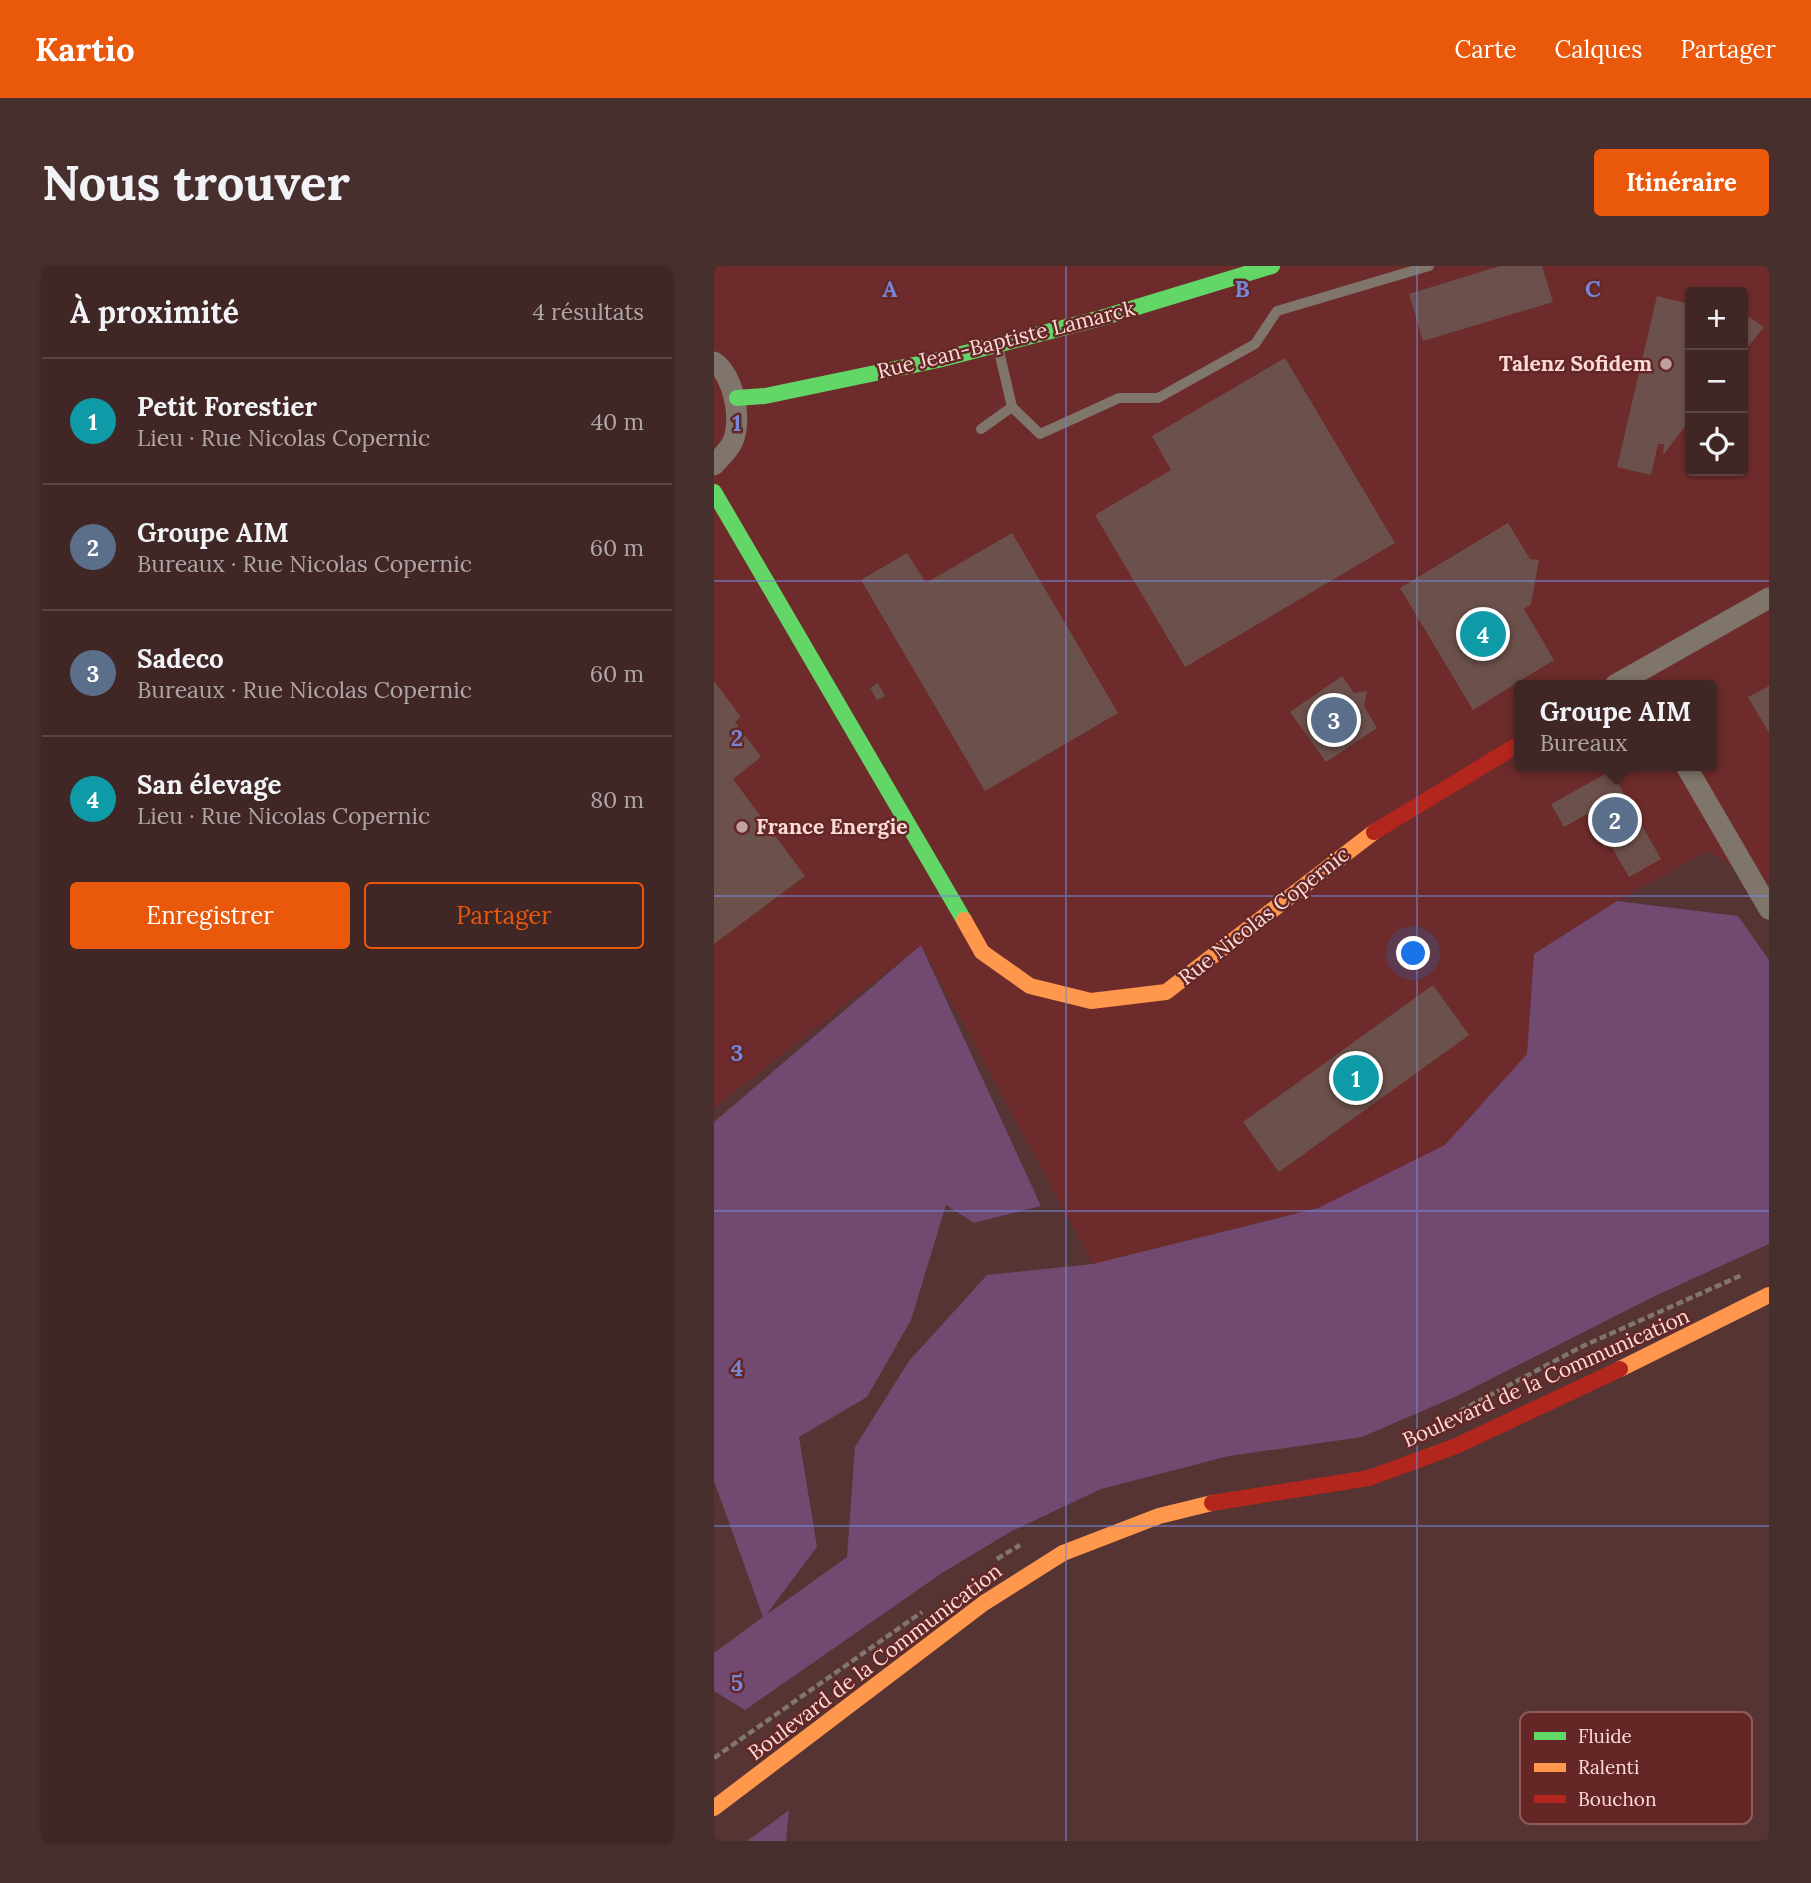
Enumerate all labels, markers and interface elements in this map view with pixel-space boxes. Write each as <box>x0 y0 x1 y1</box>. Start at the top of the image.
text: Kartio <box>35 28 135 70</box>
text: Carte <box>1454 34 1516 65</box>
text: Calques <box>1554 34 1642 65</box>
text: Partager <box>1680 34 1776 65</box>
button: Itinéraire <box>1594 149 1769 216</box>
text: Nous trouver <box>42 151 350 213</box>
text: A <box>882 274 898 303</box>
text: B <box>1234 274 1250 303</box>
text: C <box>1585 274 1601 303</box>
map controls <box>1685 287 1748 476</box>
button: + <box>1685 287 1748 350</box>
text: À proximité <box>70 293 239 331</box>
street label: Rue Jean-Baptiste Lamarck <box>874 294 1138 385</box>
text: 4 résultats <box>532 297 644 326</box>
place label: Talenz Sofidem <box>1499 350 1652 377</box>
button: − <box>1685 350 1748 413</box>
marker: Talenz Sofidem <box>1658 356 1674 372</box>
text: Petit Forestier <box>137 390 317 423</box>
text: 1 <box>88 407 98 436</box>
text: 40 m <box>591 407 644 436</box>
text: 1 <box>732 408 742 437</box>
button: locate <box>1685 413 1748 476</box>
text: Lieu · Rue Nicolas Copernic <box>137 423 430 452</box>
text: Groupe AIM <box>137 516 289 549</box>
text: 2 <box>87 533 99 562</box>
text: 60 m <box>590 533 644 562</box>
text: Bureaux · Rue Nicolas Copernic <box>137 549 472 578</box>
pin: 4 <box>1460 608 1506 660</box>
text: Sadeco <box>137 642 224 675</box>
text: 3 <box>87 659 99 688</box>
text: 60 m <box>590 659 644 688</box>
text: Bureaux · Rue Nicolas Copernic <box>137 675 472 704</box>
popup <box>1514 680 1717 771</box>
pin: 3 <box>1311 694 1357 746</box>
text: Groupe AIM <box>1540 695 1691 728</box>
text: 2 <box>731 723 743 752</box>
text: Bureaux <box>1540 728 1627 757</box>
text: San élevage <box>137 768 281 801</box>
text: 4 <box>87 785 99 814</box>
text: 80 m <box>590 785 644 814</box>
pin: 2 <box>1592 794 1638 846</box>
text: Lieu · Rue Nicolas Copernic <box>137 801 430 830</box>
place label: France Energie <box>756 813 908 840</box>
marker: France Energie <box>734 819 750 835</box>
street label: Rue Nicolas Copernic <box>1173 840 1355 991</box>
button: Enregistrer <box>70 882 350 949</box>
button: Partager <box>364 882 644 949</box>
your location <box>1396 936 1430 970</box>
text: 3 <box>731 1038 743 1067</box>
pin: 1 <box>1333 1052 1379 1104</box>
street label: Boulevard de la Communication <box>1398 1302 1694 1453</box>
text: 4 <box>731 1353 743 1382</box>
street label: Boulevard de la Communication <box>742 1557 1007 1766</box>
text: 5 <box>731 1668 743 1697</box>
legend <box>1520 1712 1752 1824</box>
text: Fluide <box>1578 1724 1632 1748</box>
text: Ralenti <box>1578 1755 1639 1779</box>
text: Bouchon <box>1578 1787 1656 1811</box>

